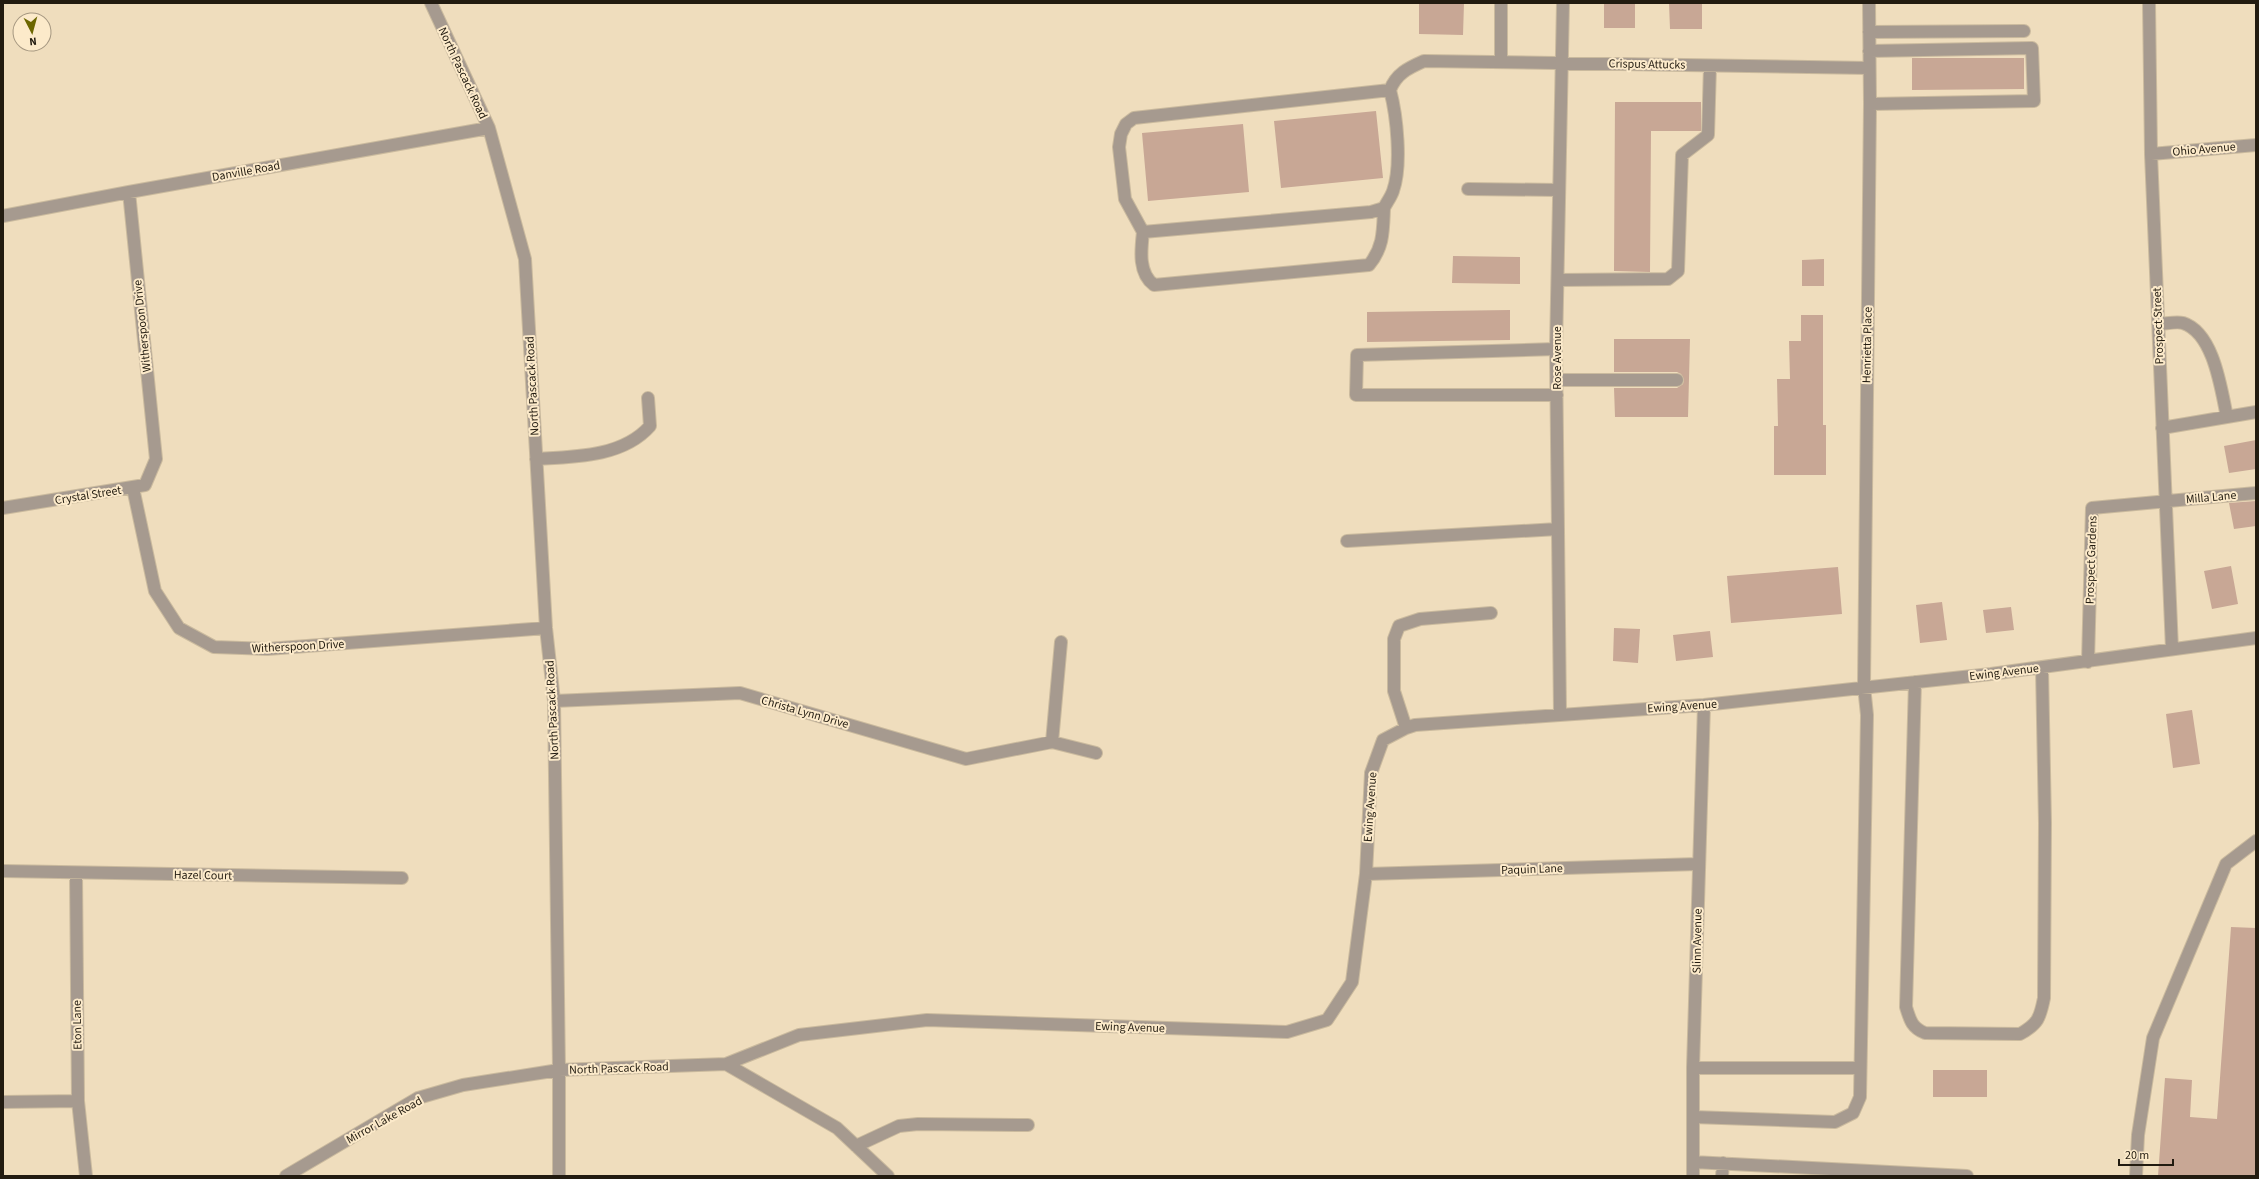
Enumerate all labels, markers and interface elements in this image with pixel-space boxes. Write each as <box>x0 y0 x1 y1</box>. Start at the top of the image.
north arrow <box>12 12 52 52</box>
street label: North Pascack Road <box>434 24 491 122</box>
text: N <box>29 34 37 49</box>
street label: Crispus Attucks <box>1608 55 1686 74</box>
street label: Ohio Avenue <box>2172 138 2236 161</box>
street label: Danville Road <box>211 157 281 186</box>
street label: Witherspoon Drive <box>129 279 156 373</box>
street label: Prospect Street <box>2149 287 2168 365</box>
street label: Henrietta Place <box>1858 307 1877 383</box>
street label: Rose Avenue <box>1549 326 1566 390</box>
street label: North Pascack Road <box>521 336 544 436</box>
street label: Crystal Street <box>54 482 123 509</box>
street label: Milla Lane <box>2185 487 2237 508</box>
street label: Prospect Gardens <box>2081 516 2102 605</box>
street label: Witherspoon Drive <box>251 636 345 657</box>
street label: North Pascack Road <box>541 660 564 760</box>
street label: Ewing Avenue <box>1968 660 2040 685</box>
street label: Christa Lynn Drive <box>759 692 851 733</box>
street label: Ewing Avenue <box>1647 696 1718 717</box>
street label: Ewing Avenue <box>1360 772 1381 842</box>
street label: Paquin Lane <box>1501 860 1563 879</box>
street label: Hazel Court <box>174 866 232 885</box>
street label: Slinn Avenue <box>1688 908 1707 974</box>
street label: Eton Lane <box>69 1000 86 1050</box>
street label: Ewing Avenue <box>1095 1018 1165 1037</box>
street label: North Pascack Road <box>569 1058 669 1079</box>
street label: Mirror Lake Road <box>343 1092 425 1148</box>
scale bar <box>2119 1141 2173 1167</box>
text: 20 m <box>2125 1147 2149 1164</box>

